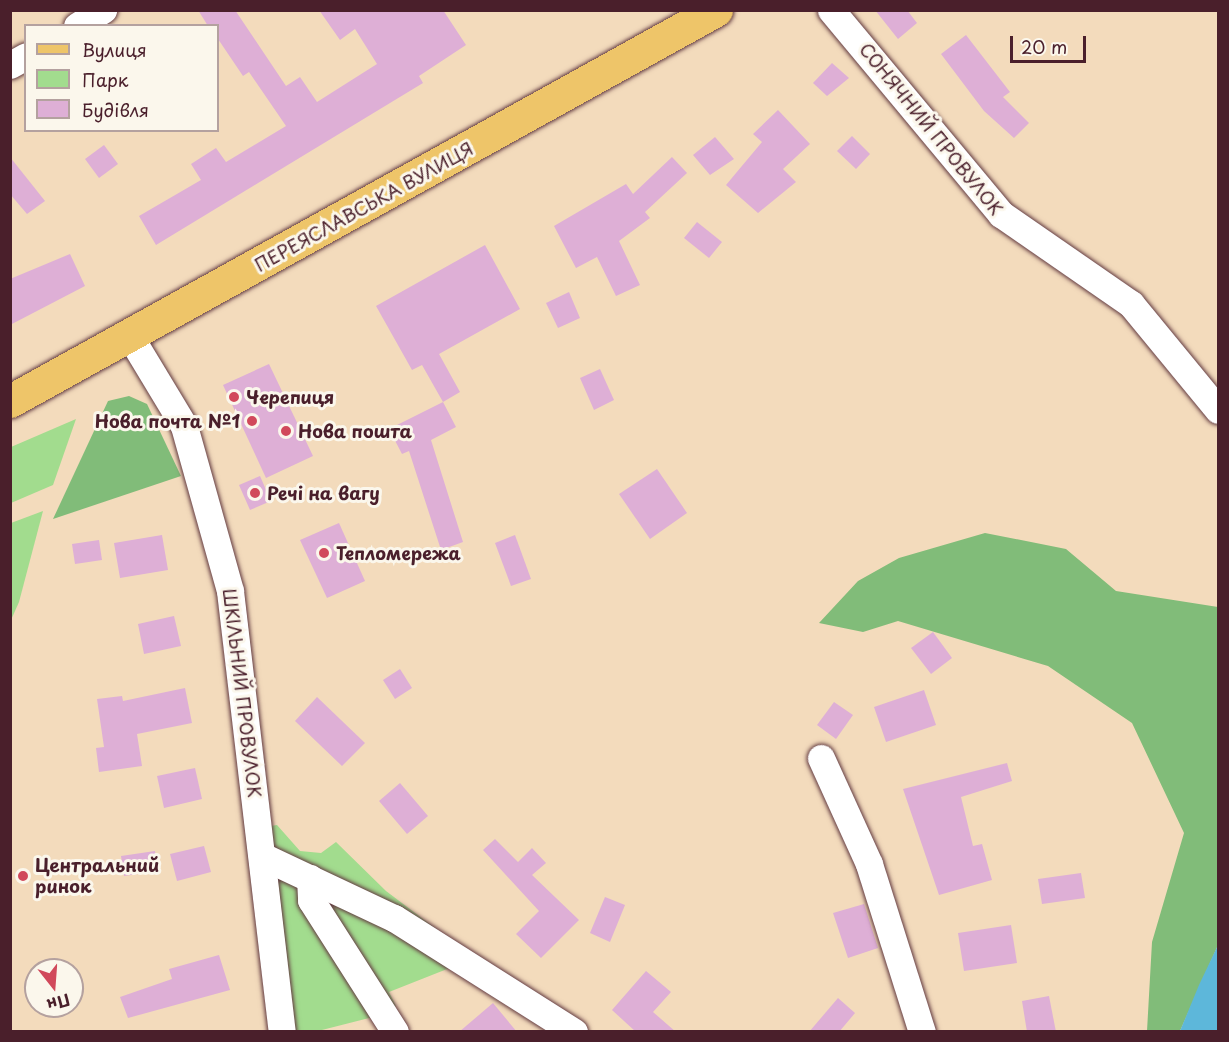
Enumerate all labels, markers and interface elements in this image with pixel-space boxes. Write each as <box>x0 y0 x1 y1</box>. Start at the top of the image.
legend <box>24 24 219 132</box>
scale bar <box>1013 24 1090 62</box>
text: 20 m <box>1021 33 1067 60</box>
text: Вулиця <box>82 36 147 63</box>
street label: СОНЯЧНИЙ ПРОВУЛОК <box>855 38 1007 220</box>
text: Парк <box>82 66 128 93</box>
text: Будівля <box>82 96 149 123</box>
street label: ПЕРЕЯСЛАВСЬКА ВУЛИЦЯ <box>251 138 477 276</box>
place label: Черепиця <box>246 386 334 408</box>
marker: Черепиця <box>227 390 241 404</box>
place label: Нова почта №1 <box>95 410 240 432</box>
marker: Нова почта №1 <box>245 414 259 428</box>
place label: Нова пошта <box>298 420 412 442</box>
marker: Нова пошта <box>279 424 293 438</box>
place label: Речі на вагу <box>267 482 381 504</box>
marker: Речі на вагу <box>248 486 262 500</box>
place label: Тепломережа <box>336 542 461 564</box>
marker: Тепломережа <box>317 546 331 560</box>
street label: ШКІЛЬНИЙ ПРОВУЛОК <box>218 587 266 799</box>
place label: Центральний ринок <box>35 855 159 898</box>
marker: Центральний ринок <box>16 869 30 883</box>
north arrow <box>24 958 84 1018</box>
text: Пн <box>44 988 73 1018</box>

